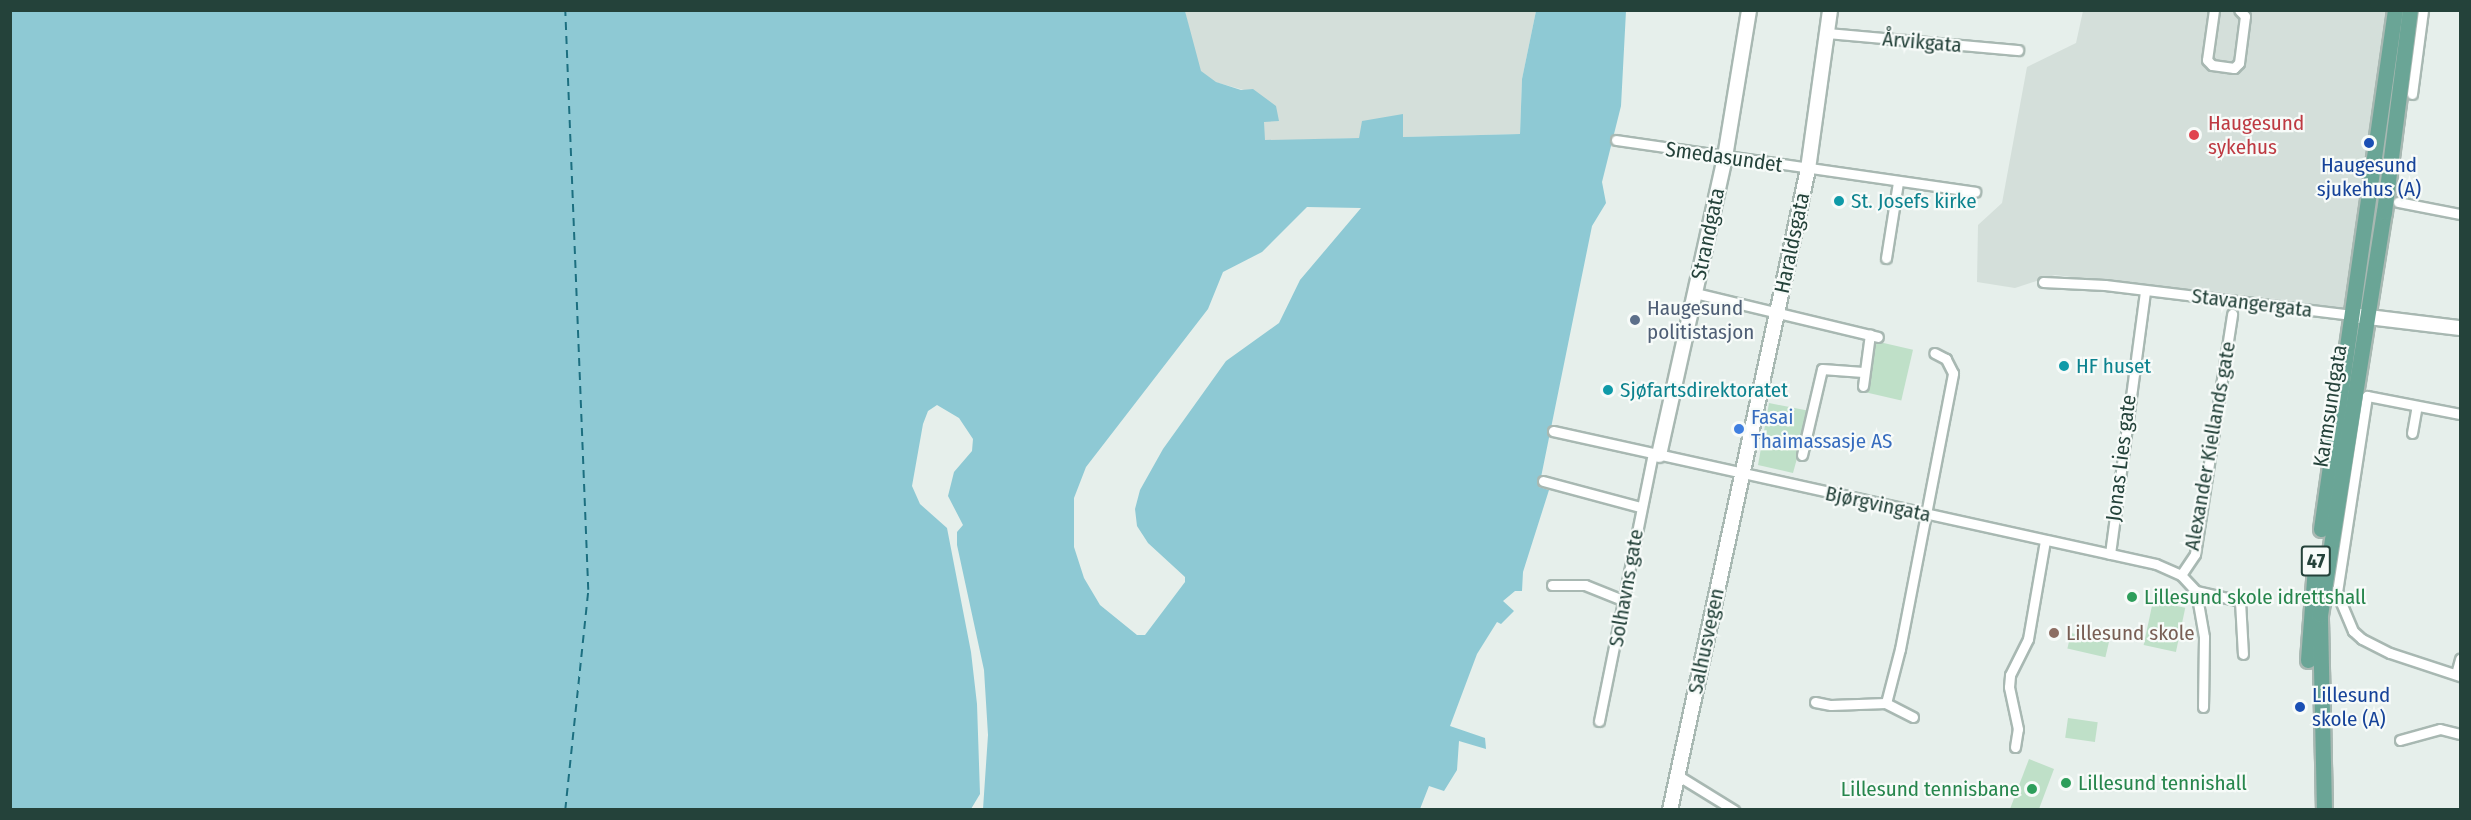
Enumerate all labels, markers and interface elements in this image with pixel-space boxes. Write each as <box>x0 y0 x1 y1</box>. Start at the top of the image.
street label: Årvikgata <box>1881 26 1963 58</box>
place label: Haugesund sykehus <box>2208 110 2304 160</box>
marker: Haugesund sykehus <box>2185 126 2203 144</box>
street label: Smedasundet <box>1664 136 1784 178</box>
marker: Haugesund sjukehus (A) <box>2362 136 2376 150</box>
place label: Haugesund sjukehus (A) <box>2317 152 2421 202</box>
street label: Strandgata <box>1686 186 1730 282</box>
place label: St. Josefs kirke <box>1851 188 1977 214</box>
street label: Haraldsgata <box>1769 190 1815 296</box>
marker: St. Josefs kirke <box>1832 194 1846 208</box>
street label: Stavangergata <box>2190 283 2314 323</box>
place label: Haugesund politistasjon <box>1647 295 1754 345</box>
marker: Haugesund politistasjon <box>1628 313 1642 327</box>
street label: Alexander Kiellands gate <box>2179 340 2241 552</box>
street label: Karmsundgata <box>2308 343 2352 469</box>
place label: HF huset <box>2076 353 2151 379</box>
marker: HF huset <box>2057 359 2071 373</box>
place label: Sjøfartsdirektoratet <box>1620 377 1788 403</box>
marker: Sjøfartsdirektoratet <box>1601 383 1615 397</box>
street label: Jonas Lies gate <box>2101 393 2141 523</box>
place label: Fasai Thaimassasje AS <box>1751 404 1892 454</box>
marker: Fasai Thaimassasje AS <box>1732 422 1746 436</box>
street label: Bjørgvingata <box>1823 481 1933 527</box>
street label: Solhavns gate <box>1603 527 1649 649</box>
road number: 47 <box>2300 544 2332 578</box>
place label: Lillesund skole idrettshall <box>2144 584 2366 610</box>
street label: Salhusvegen <box>1683 586 1729 696</box>
marker: Lillesund skole idrettshall <box>2125 590 2139 604</box>
place label: Lillesund skole <box>2066 620 2195 646</box>
marker: Lillesund skole <box>2047 626 2061 640</box>
place label: Lillesund skole (A) <box>2312 682 2390 732</box>
marker: Lillesund skole (A) <box>2293 700 2307 714</box>
place label: Lillesund tennishall <box>2078 770 2247 796</box>
place label: Lillesund tennisbane <box>1841 776 2020 802</box>
marker: Lillesund tennishall <box>2059 776 2073 790</box>
marker: Lillesund tennisbane <box>2025 782 2039 796</box>

